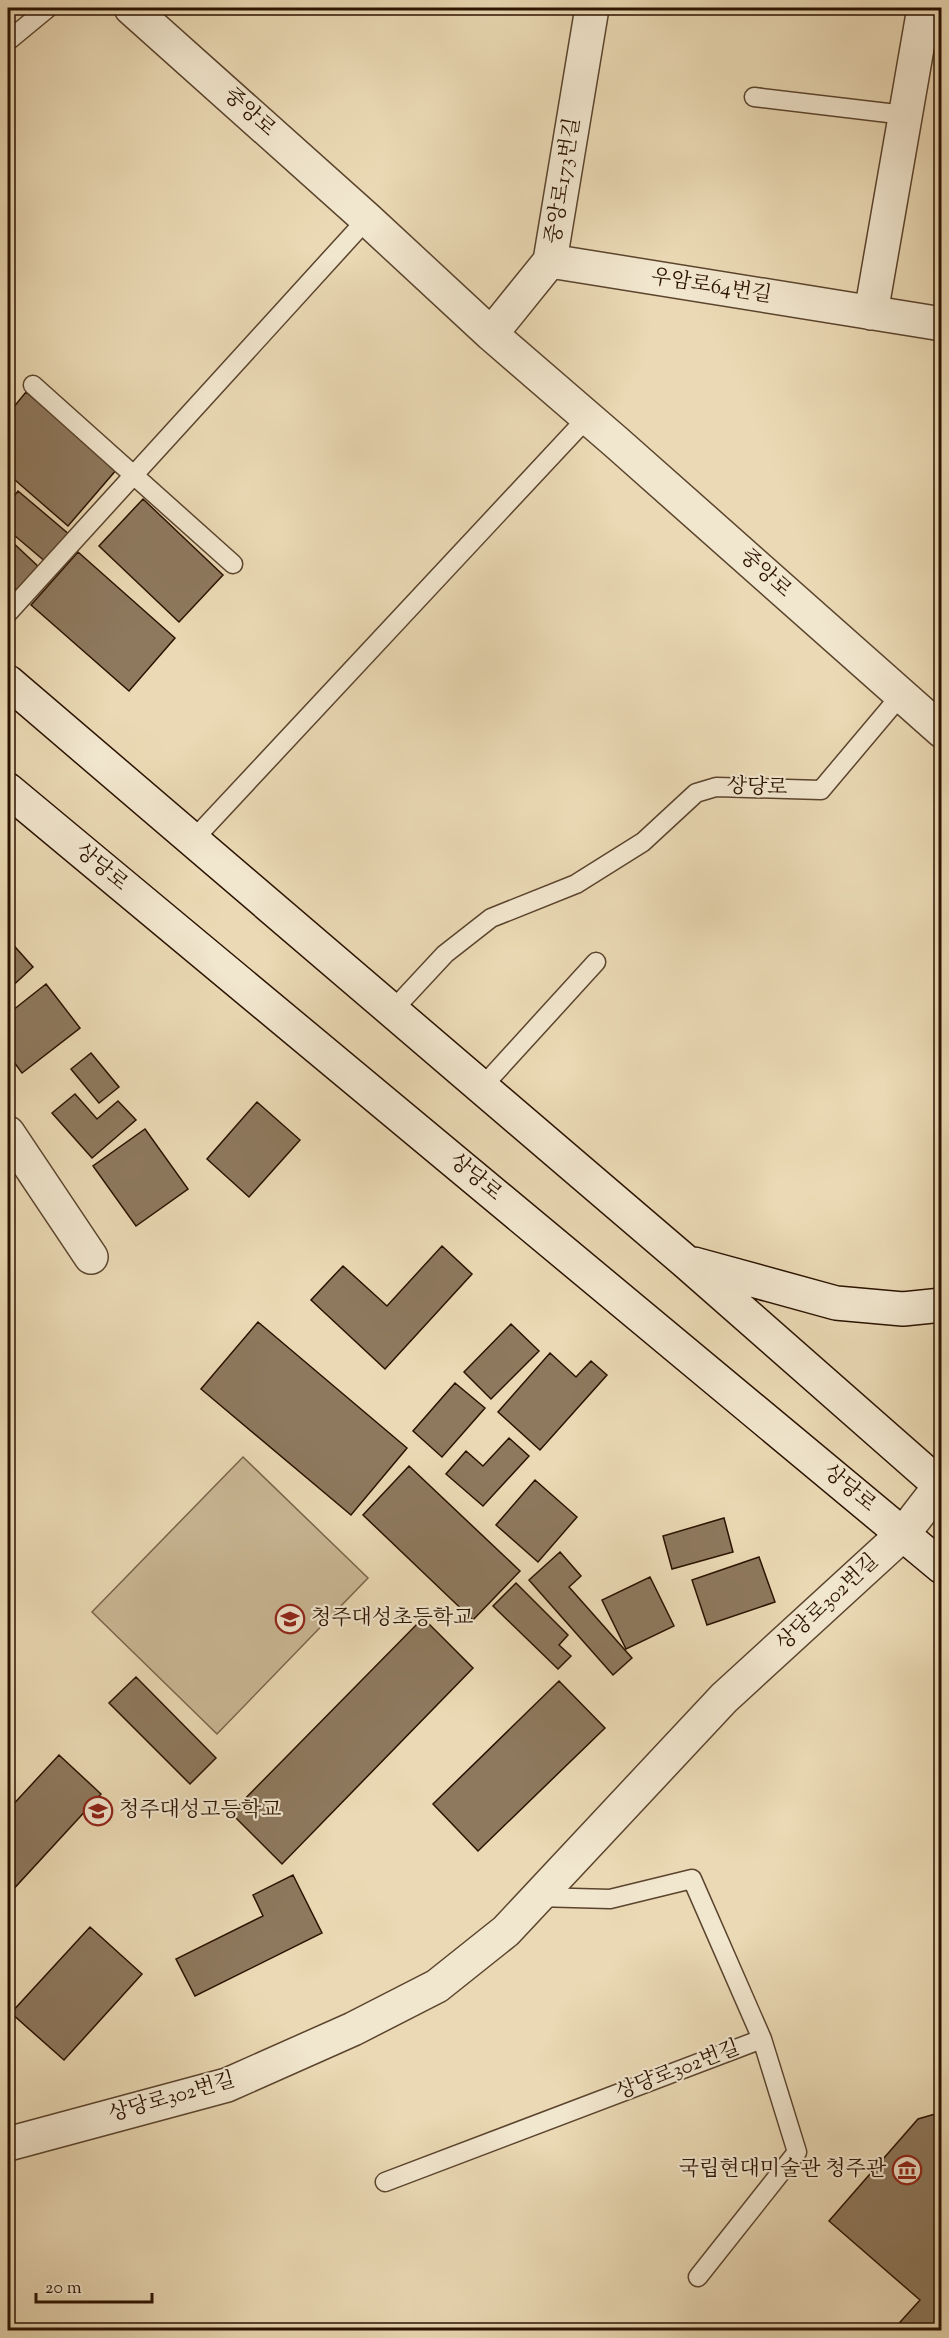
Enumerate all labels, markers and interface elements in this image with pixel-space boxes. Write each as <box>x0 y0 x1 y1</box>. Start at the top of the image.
street label: 중앙로 <box>216 81 282 145</box>
street label: 중앙로173번길 <box>539 116 589 246</box>
street label: 우암로64번길 <box>648 263 774 311</box>
street label: 중앙로 <box>732 542 798 606</box>
street label: 상당로 <box>726 772 788 804</box>
street label: 상당로 <box>68 837 134 899</box>
street label: 상당로 <box>442 1147 508 1209</box>
street label: 상당로 <box>816 1458 882 1520</box>
street label: 상당로302번길 <box>770 1548 886 1658</box>
school or university icon: 청주대성초등학교 <box>274 1603 306 1635</box>
place label: 청주대성초등학교 <box>311 1604 473 1634</box>
school or university icon: 청주대성고등학교 <box>82 1795 114 1827</box>
place label: 청주대성고등학교 <box>119 1796 281 1826</box>
street label: 상당로302번길 <box>612 2034 744 2108</box>
street label: 상당로302번길 <box>105 2066 239 2130</box>
museum icon: 국립현대미술관 청주관 <box>891 2154 923 2186</box>
place label: 국립현대미술관 청주관 <box>679 2155 887 2185</box>
scale bar <box>36 2266 152 2304</box>
text: 20 m <box>45 2276 82 2302</box>

